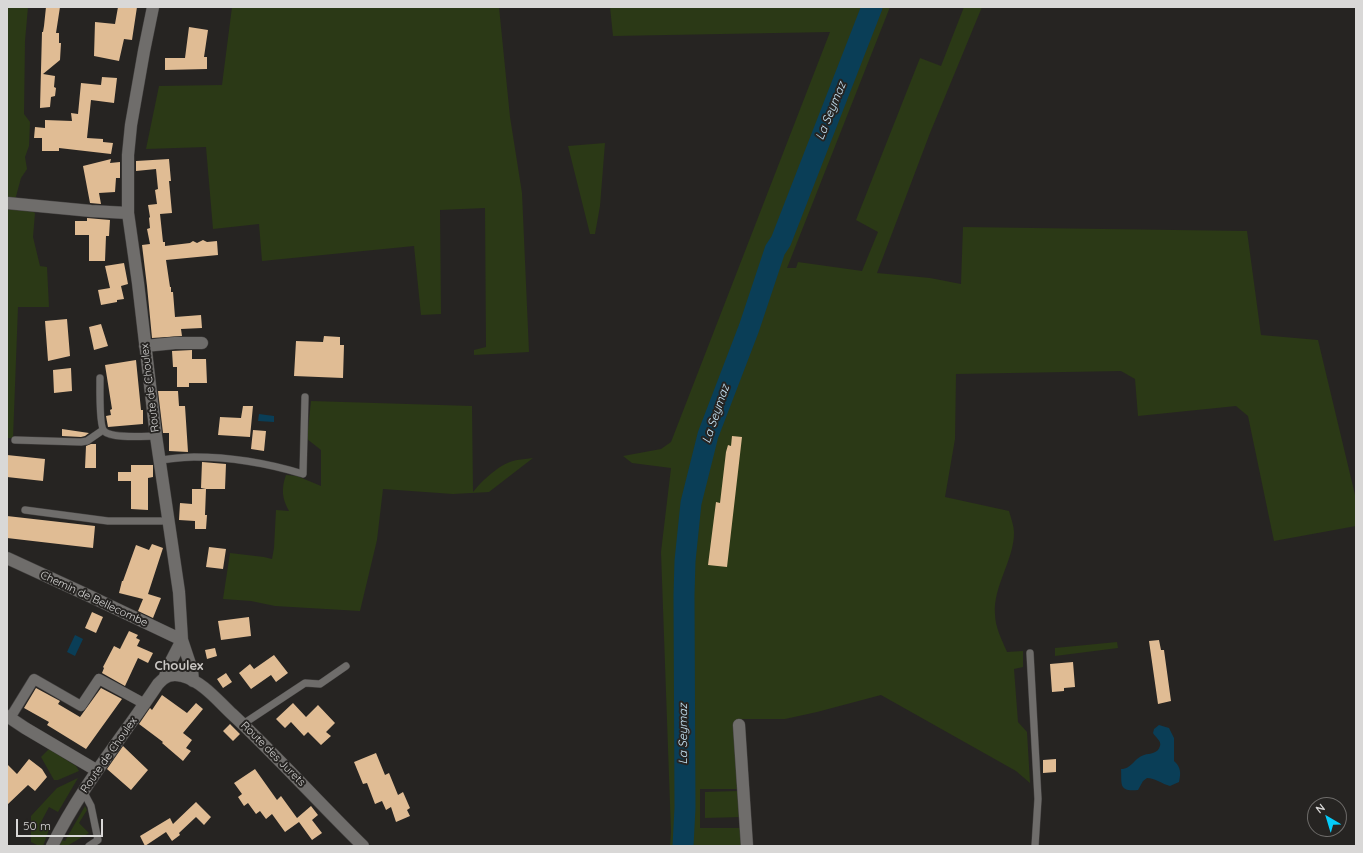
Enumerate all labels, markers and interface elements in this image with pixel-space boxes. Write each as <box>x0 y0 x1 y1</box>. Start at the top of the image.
water label: La Seymaz <box>813 80 849 142</box>
street label: Route de Choulex <box>138 343 162 433</box>
water label: La Seymaz <box>699 383 733 445</box>
street label: Chemin de Bellecombe <box>38 568 150 630</box>
district label: Choulex <box>155 658 203 674</box>
water label: La Seymaz <box>676 703 690 765</box>
street label: Route de Choulex <box>78 715 140 795</box>
street label: Route des Jurets <box>238 719 308 789</box>
north arrow <box>1307 797 1347 837</box>
text: N <box>1313 800 1328 816</box>
scale bar <box>18 811 105 837</box>
text: 50 m <box>23 818 51 833</box>

